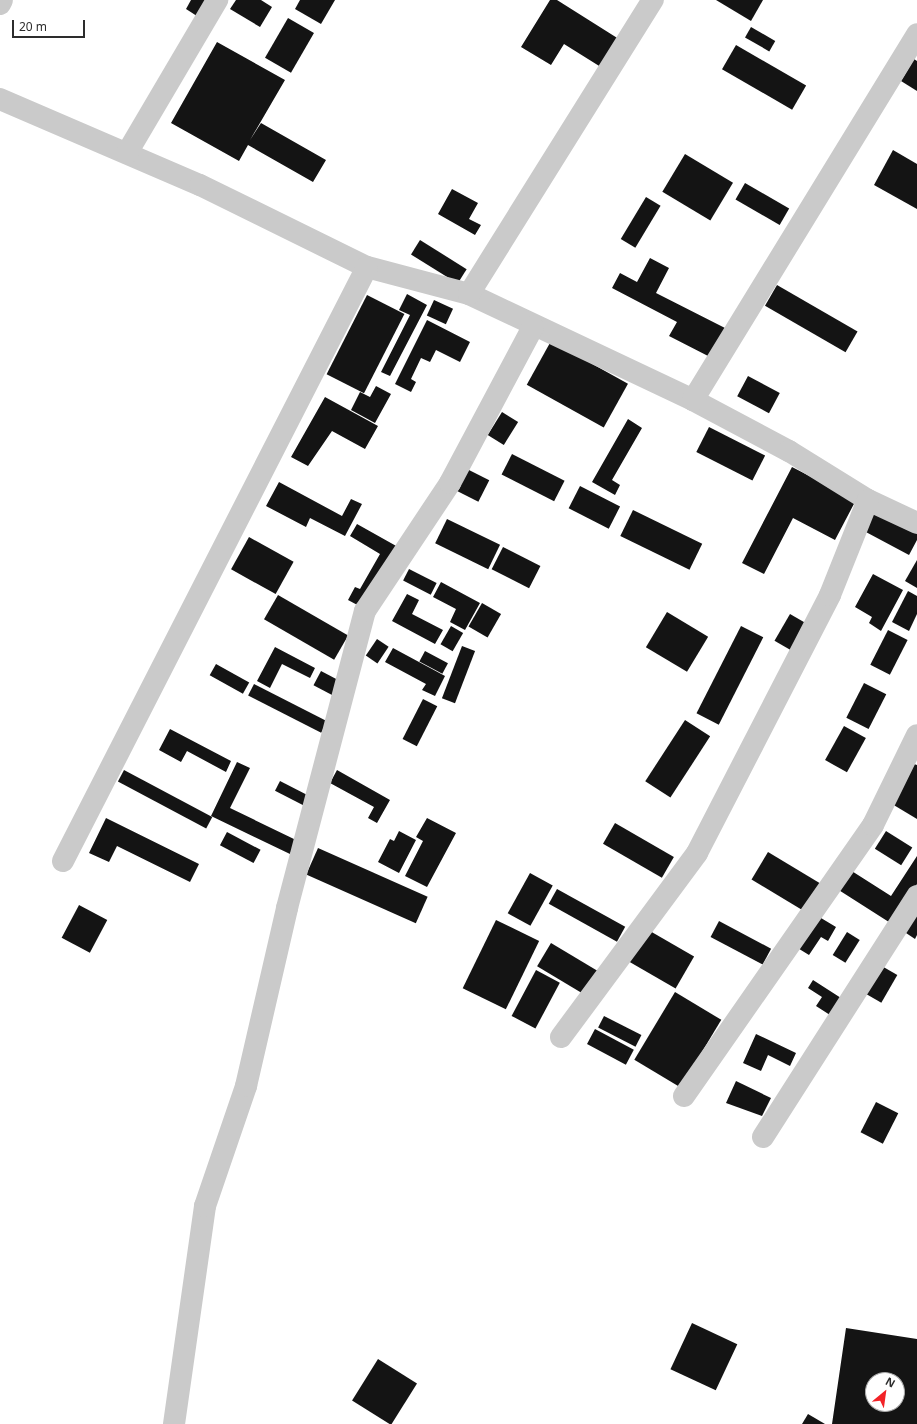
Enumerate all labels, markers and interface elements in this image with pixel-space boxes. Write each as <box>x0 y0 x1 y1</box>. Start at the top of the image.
scale bar <box>14 12 87 38</box>
text: 20 m <box>19 18 47 35</box>
north arrow <box>865 1372 905 1412</box>
text: N <box>883 1373 898 1391</box>

